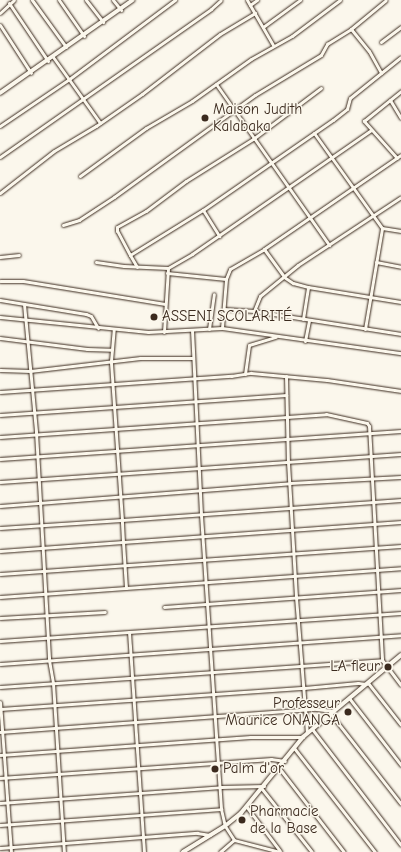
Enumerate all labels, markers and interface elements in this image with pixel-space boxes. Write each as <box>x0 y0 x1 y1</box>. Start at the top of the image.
place label: Maison Judith Kalabaka <box>213 100 302 135</box>
marker: Maison Judith Kalabaka <box>200 113 210 123</box>
place label: ASSENI SCOLARITÉ <box>162 308 292 326</box>
marker: ASSENI SCOLARITÉ <box>149 312 159 322</box>
place label: LA fleur <box>330 658 380 676</box>
marker: LA fleur <box>383 662 393 672</box>
place label: Professeur Maurice ONANGA <box>225 694 340 729</box>
marker: Professeur Maurice ONANGA <box>343 707 353 717</box>
place label: Palm d'or <box>223 760 284 778</box>
marker: Palm d'or <box>210 764 220 774</box>
place label: Pharmacie de la Base <box>250 802 318 837</box>
marker: Pharmacie de la Base <box>237 815 247 825</box>

